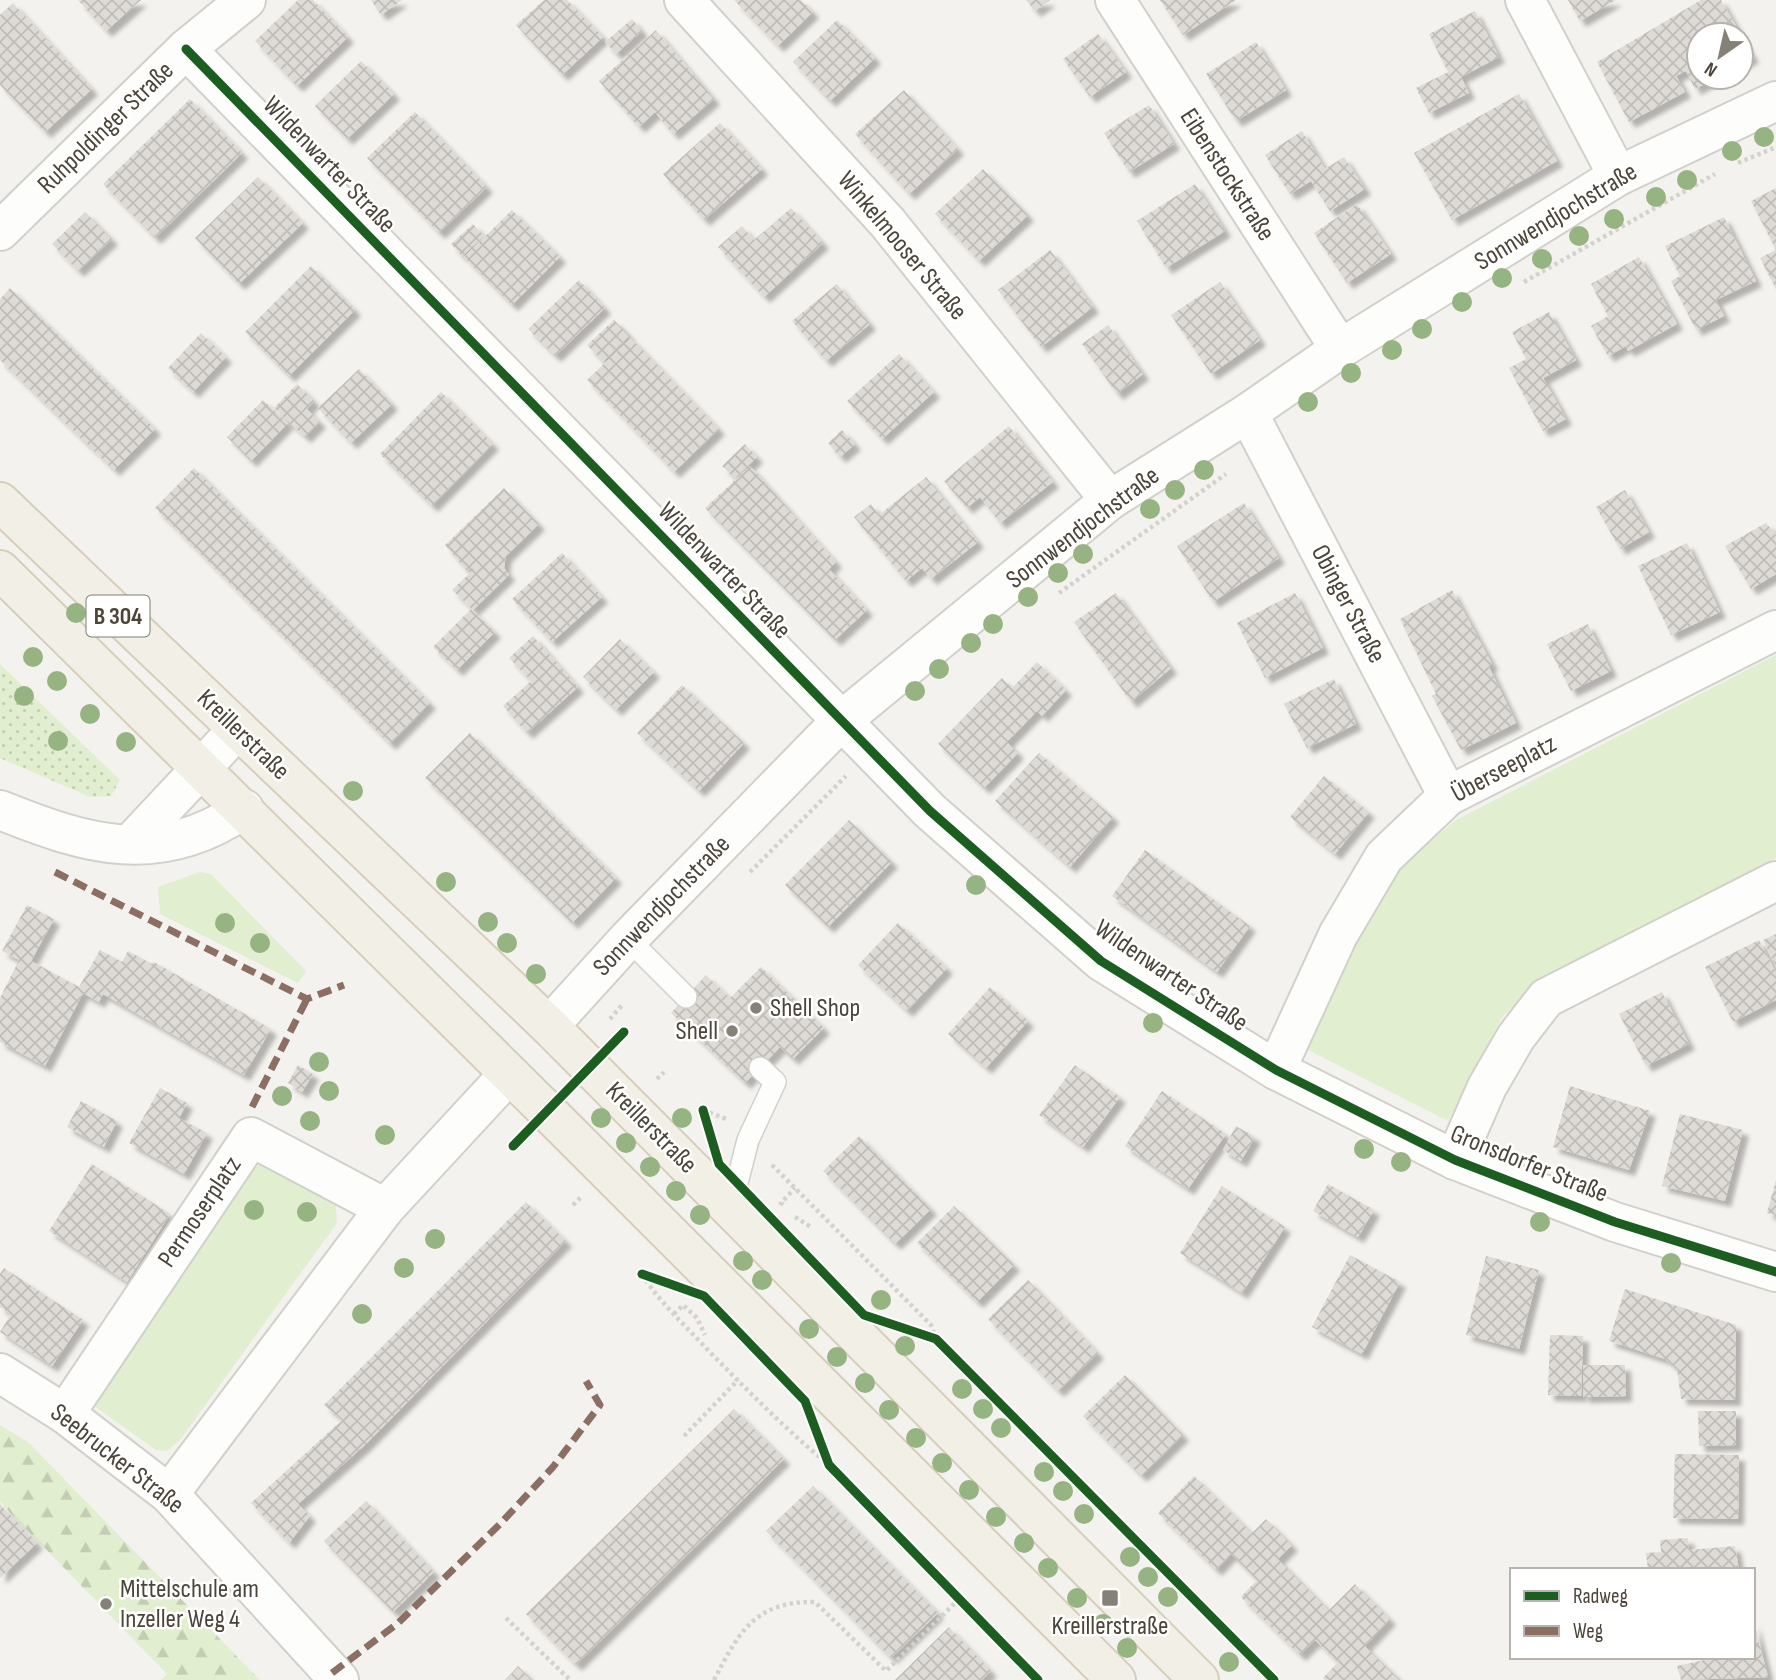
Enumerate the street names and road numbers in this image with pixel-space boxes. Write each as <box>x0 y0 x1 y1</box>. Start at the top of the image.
street label: Ruhpoldinger Straße <box>32 55 180 201</box>
street label: Wildenwarter Straße <box>256 90 402 240</box>
street label: Eibenstockstraße <box>1173 103 1281 247</box>
street label: Sonnwendjochstraße <box>1469 156 1643 278</box>
street label: Winkelmooser Straße <box>831 165 973 327</box>
street label: Sonnwendjochstraße <box>1000 460 1166 596</box>
street label: Wildenwarter Straße <box>651 496 797 646</box>
street label: Obinger Straße <box>1304 540 1392 668</box>
road number: B 304 <box>86 596 150 636</box>
street label: Kreillerstraße <box>190 683 296 787</box>
street label: Überseeplatz <box>1446 728 1562 810</box>
street label: Sonnwendjochstraße <box>587 829 737 983</box>
street label: Wildenwarter Straße <box>1088 913 1254 1039</box>
street label: Kreillerstraße <box>599 1076 703 1180</box>
street label: Gronsdorfer Straße <box>1446 1118 1612 1210</box>
street label: Permoserplatz <box>152 1151 248 1273</box>
street label: Seebrucker Straße <box>44 1397 190 1521</box>

